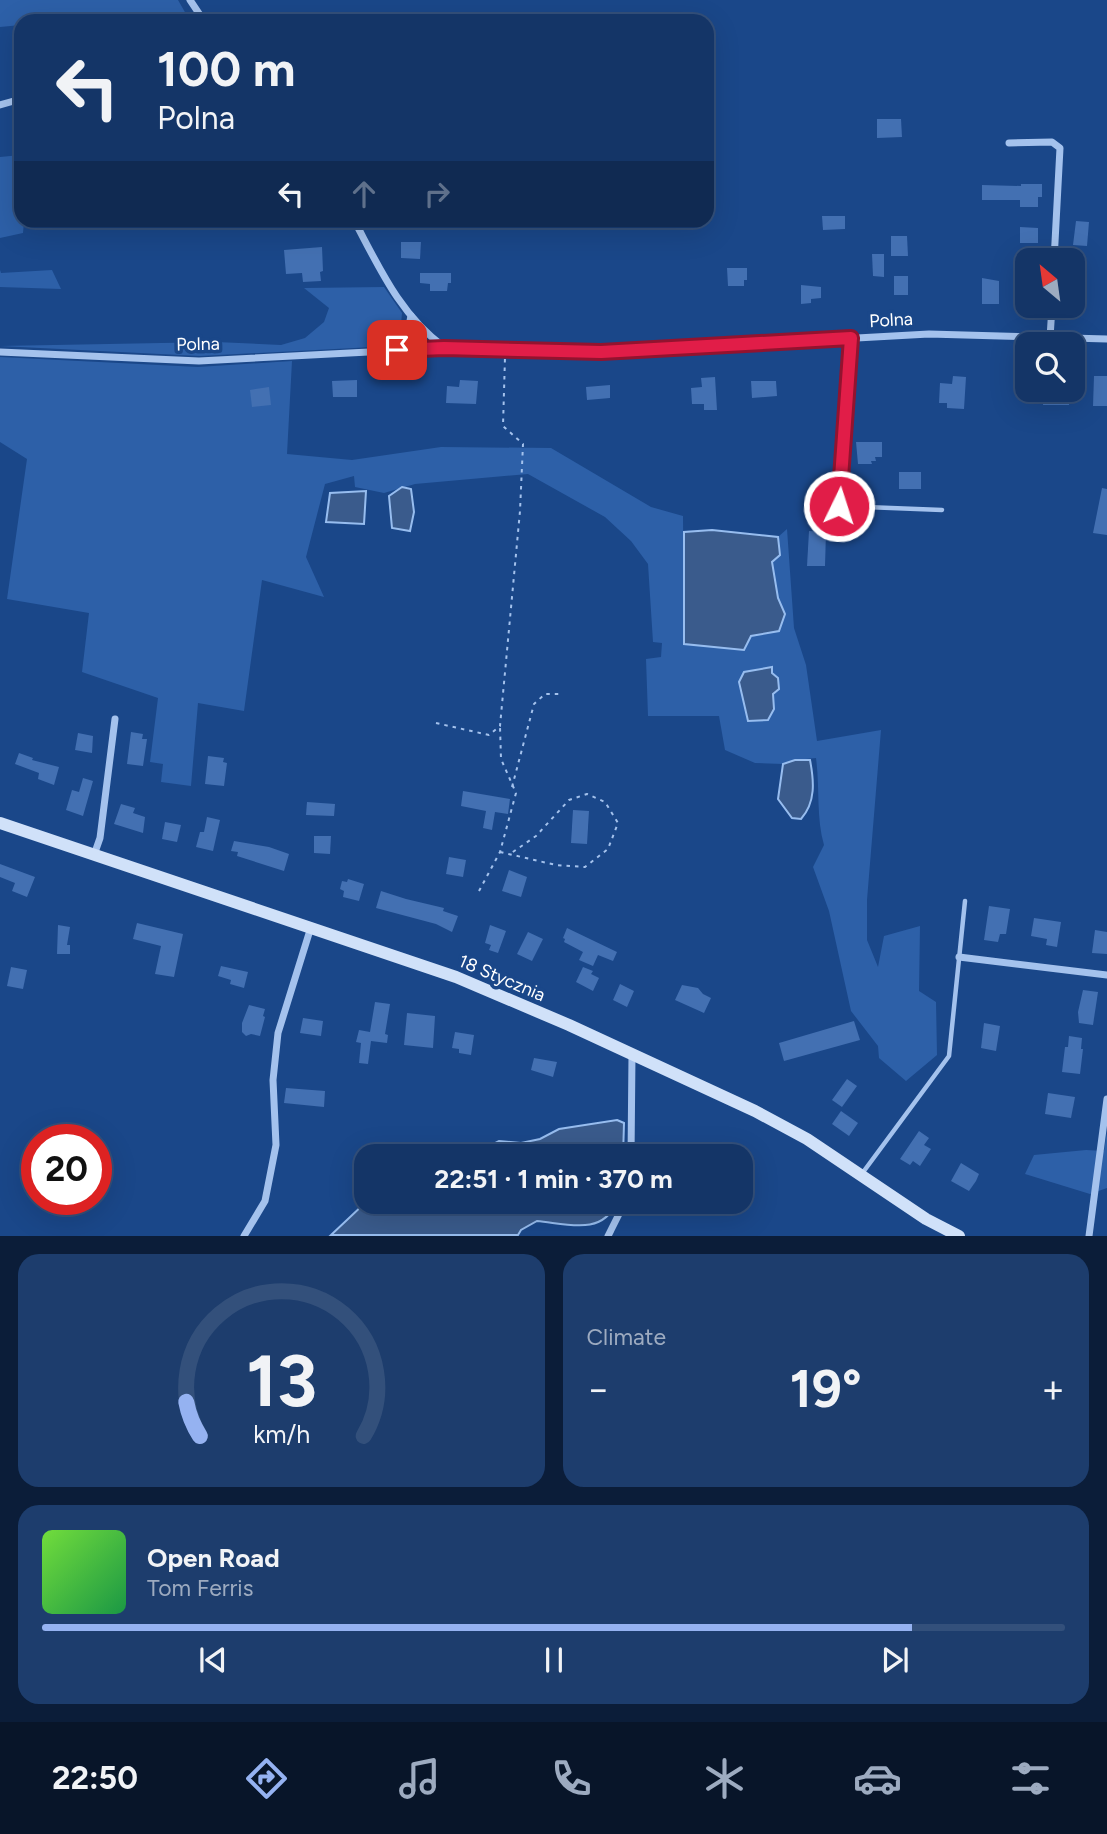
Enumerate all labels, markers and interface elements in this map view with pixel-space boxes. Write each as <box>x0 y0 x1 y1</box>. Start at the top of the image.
text: 100 m <box>157 39 296 98</box>
icon: left <box>42 42 133 133</box>
text: Polna <box>157 99 235 137</box>
icon: left <box>272 175 310 213</box>
icon: ahead <box>345 175 383 213</box>
icon: right <box>418 175 456 213</box>
north arrow <box>1015 248 1085 318</box>
map controls <box>1015 248 1085 402</box>
street label: Polna <box>869 308 913 332</box>
pin <box>367 320 427 380</box>
icon: arrive <box>378 331 416 369</box>
button: search <box>1015 332 1085 402</box>
street label: Polna <box>176 333 220 355</box>
position arrow <box>802 469 876 543</box>
street label: 18 Stycznia <box>455 950 549 1006</box>
speed limit sign: 20 <box>21 1124 112 1215</box>
text: 22:51 · 1 min · 370 m <box>434 1163 673 1195</box>
text: Climate <box>587 1323 666 1351</box>
text: 13 <box>246 1338 317 1425</box>
text: 19° <box>790 1358 862 1420</box>
text: − <box>587 1366 610 1412</box>
text: + <box>1041 1366 1065 1412</box>
text: km/h <box>253 1419 310 1449</box>
text: Open Road <box>147 1542 280 1574</box>
text: Tom Ferris <box>147 1574 253 1602</box>
icon: previous <box>194 1641 232 1679</box>
icon: pause <box>535 1641 573 1679</box>
icon: next <box>876 1641 914 1679</box>
icon: directions <box>242 1754 291 1803</box>
icon: music <box>395 1754 444 1803</box>
icon: phone <box>547 1754 596 1803</box>
icon: climate <box>700 1754 749 1803</box>
icon: car <box>853 1754 902 1803</box>
icon: filters <box>1006 1754 1055 1803</box>
text: 22:50 <box>52 1759 138 1797</box>

